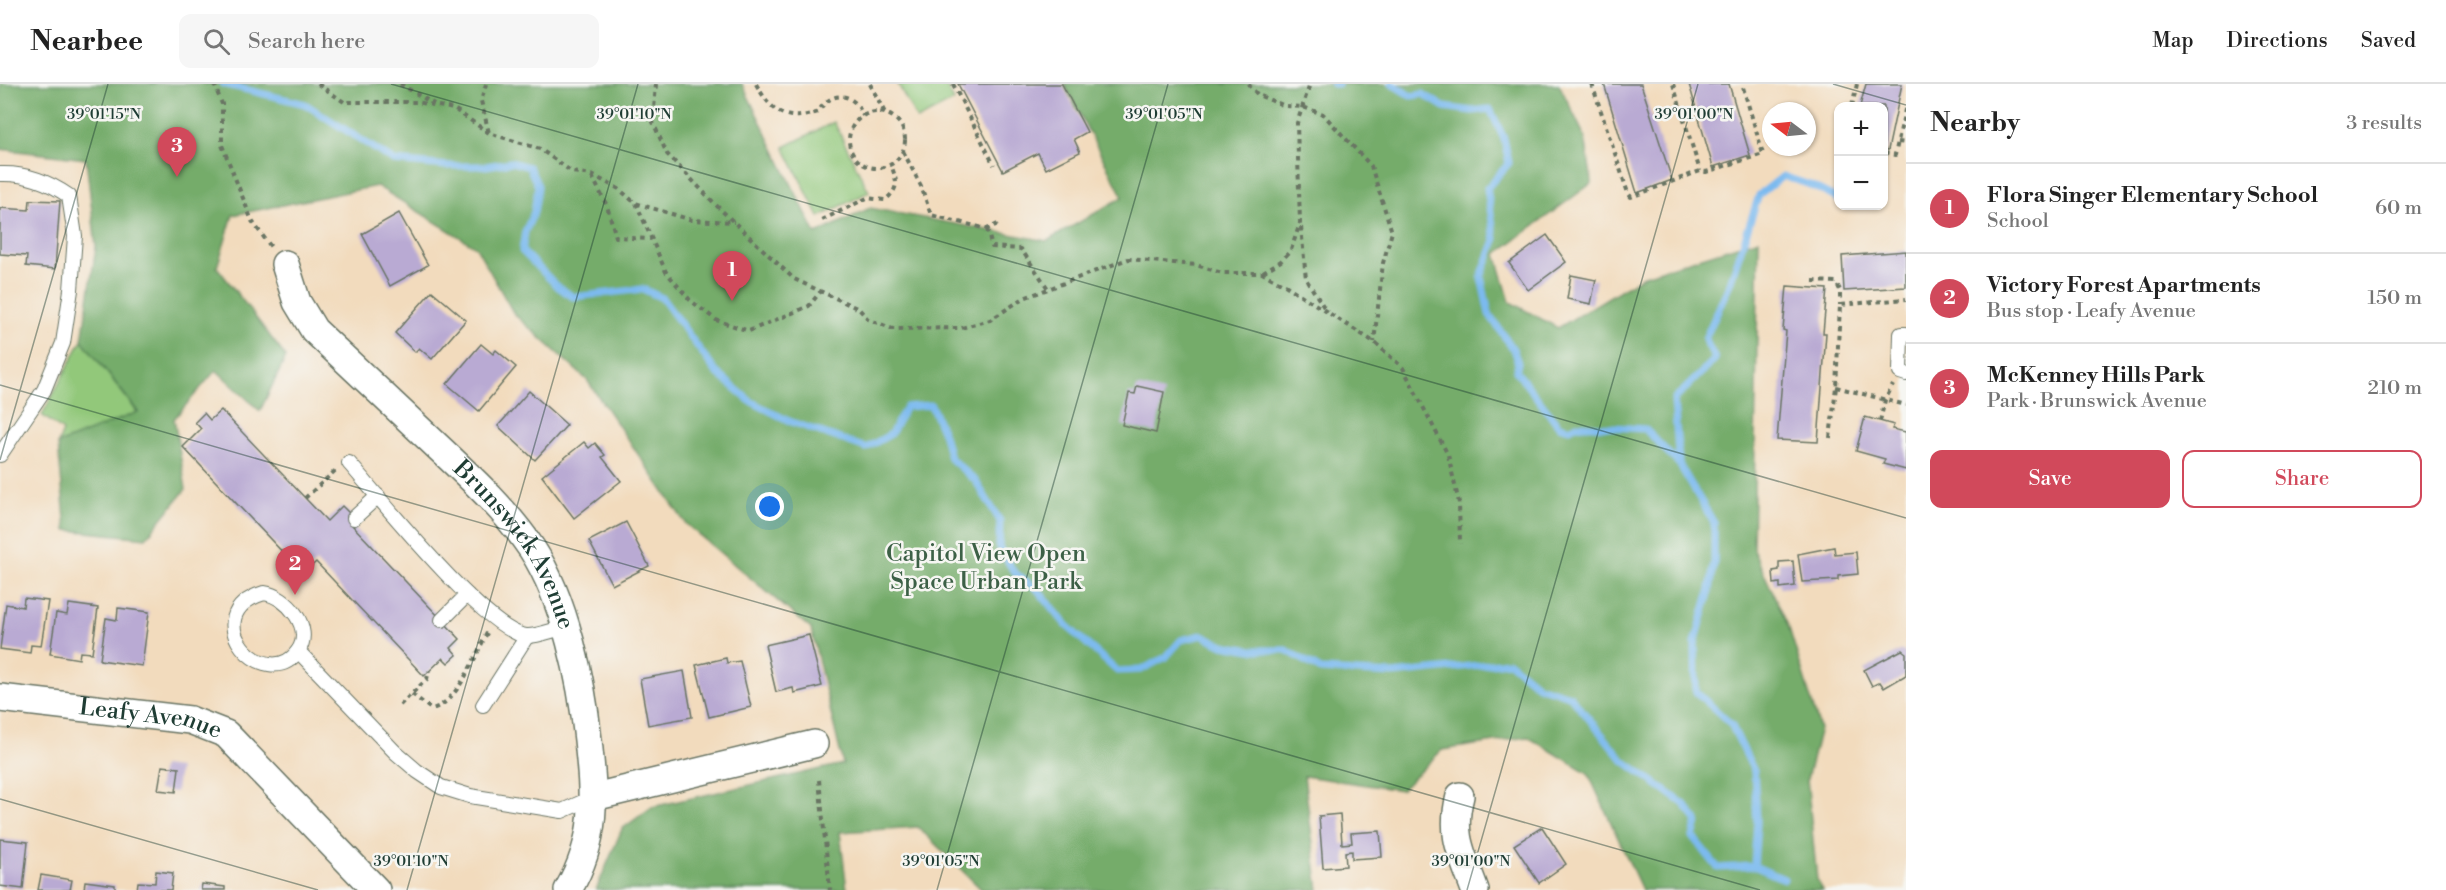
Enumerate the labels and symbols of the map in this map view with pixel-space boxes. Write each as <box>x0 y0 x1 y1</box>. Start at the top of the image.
north arrow <box>1762 102 1816 156</box>
text: 39°01'15"N <box>67 105 141 124</box>
text: 39°01'10"N <box>596 105 672 124</box>
text: 39°01'05"N <box>1125 105 1203 124</box>
text: 39°01'00"N <box>1654 105 1734 124</box>
pin: 3 <box>158 128 196 177</box>
pin: 1 <box>712 252 752 301</box>
street label: Brunswick Avenue <box>446 453 581 633</box>
your location <box>755 492 784 521</box>
park label: Capitol View Open Space Urban Park <box>886 539 1086 597</box>
pin: 2 <box>276 546 314 595</box>
street label: Leafy Avenue <box>77 692 226 746</box>
text: 39°01'10"N <box>373 852 449 871</box>
text: 39°01'05"N <box>902 852 980 871</box>
text: 39°01'00"N <box>1431 852 1511 871</box>

